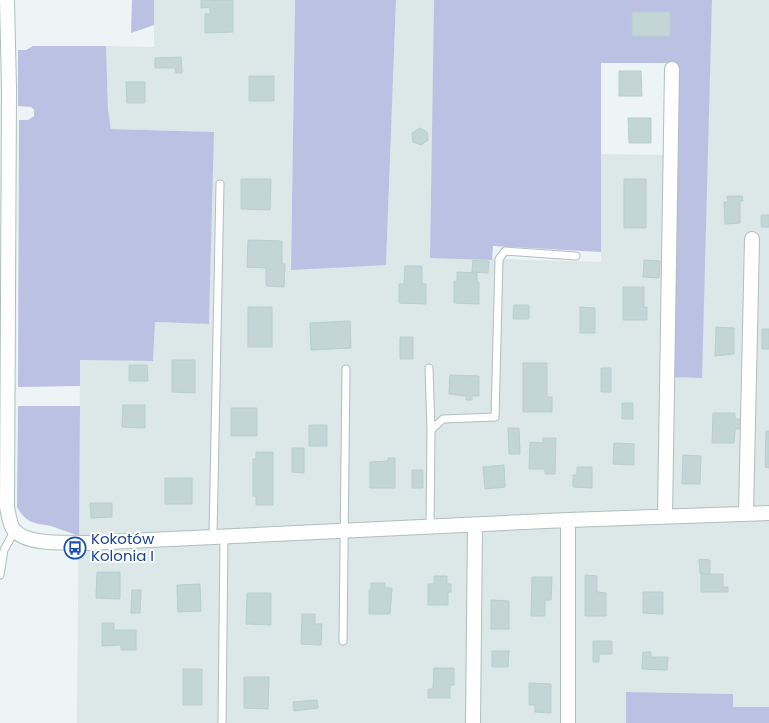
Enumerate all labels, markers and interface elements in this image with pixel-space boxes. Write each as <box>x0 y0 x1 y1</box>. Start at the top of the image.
place label: Kokotów Kolonia I <box>91 528 155 566</box>
bus stop icon: Kokotów Kolonia I <box>63 536 87 560</box>

